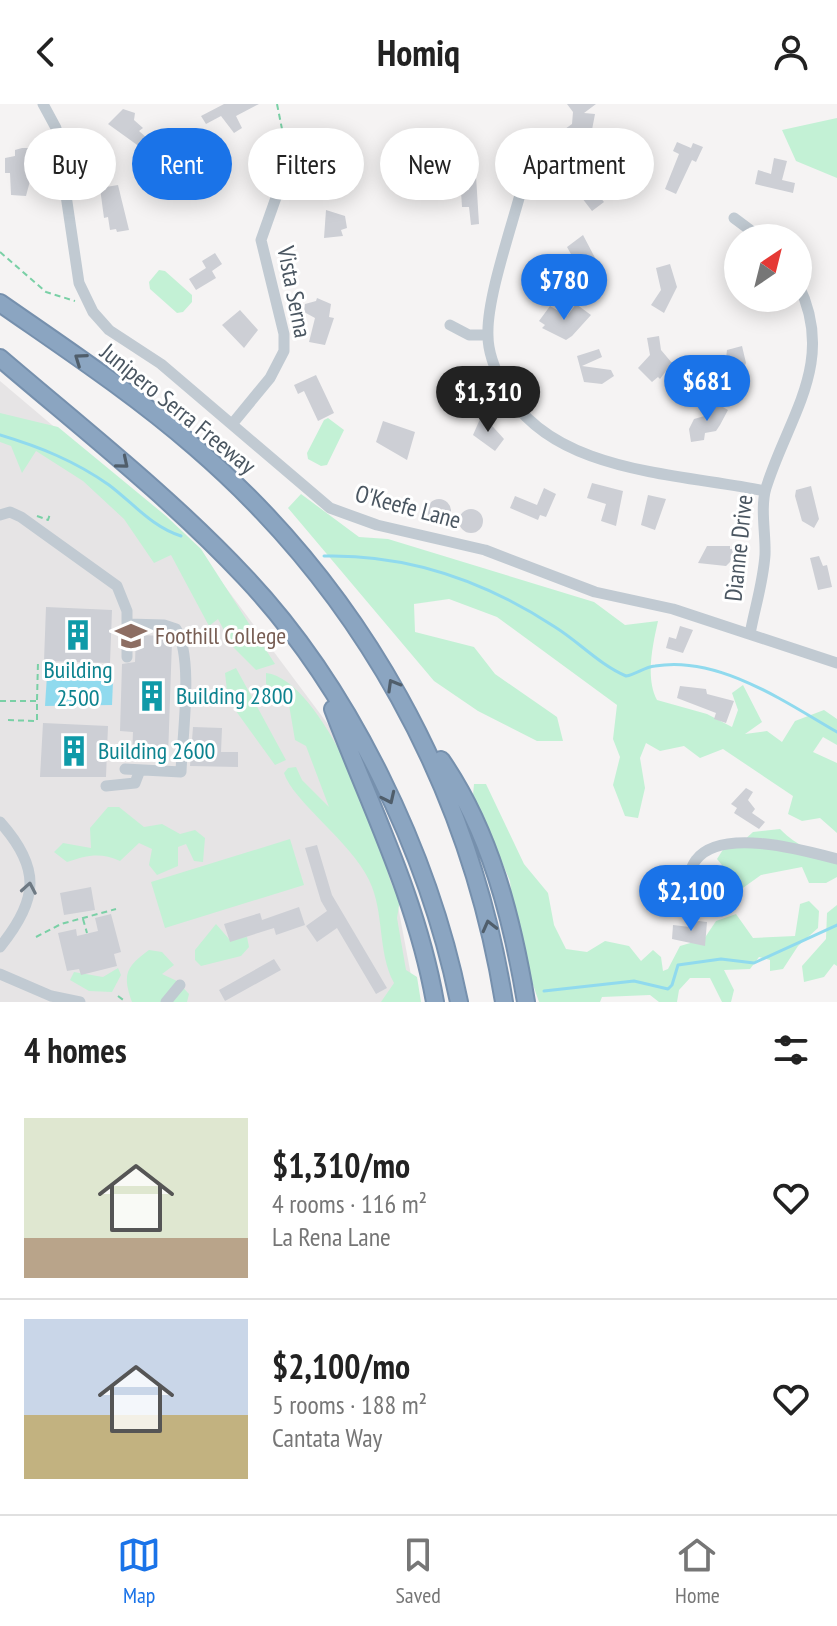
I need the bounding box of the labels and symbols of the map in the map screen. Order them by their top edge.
north arrow [724,224,812,312]
street label: Vista Serna [270,243,319,340]
pin: $780 [517,254,611,322]
street label: Junipero Serra Freeway [94,336,262,481]
one-way arrow [74,354,88,369]
pin: $681 [660,355,754,423]
pin: $1,310 [423,366,553,434]
one-way arrow [114,453,129,468]
street label: O'Keefe Lane [352,478,464,535]
street label: Dianne Drive [717,493,760,603]
building icon: Building 2500 [61,618,95,652]
school or university icon: Foothill College [114,619,148,653]
place label: Foothill College [155,620,286,651]
place label: Building 2500 [43,654,113,713]
building icon: Building 2800 [135,679,169,713]
one-way arrow [387,679,403,694]
place label: Building 2800 [176,680,293,711]
building icon: Building 2600 [57,734,91,768]
place label: Building 2600 [98,735,215,766]
one-way arrow [379,789,395,804]
pin: $2,100 [626,865,756,933]
one-way arrow [19,881,36,894]
one-way arrow [481,919,498,933]

